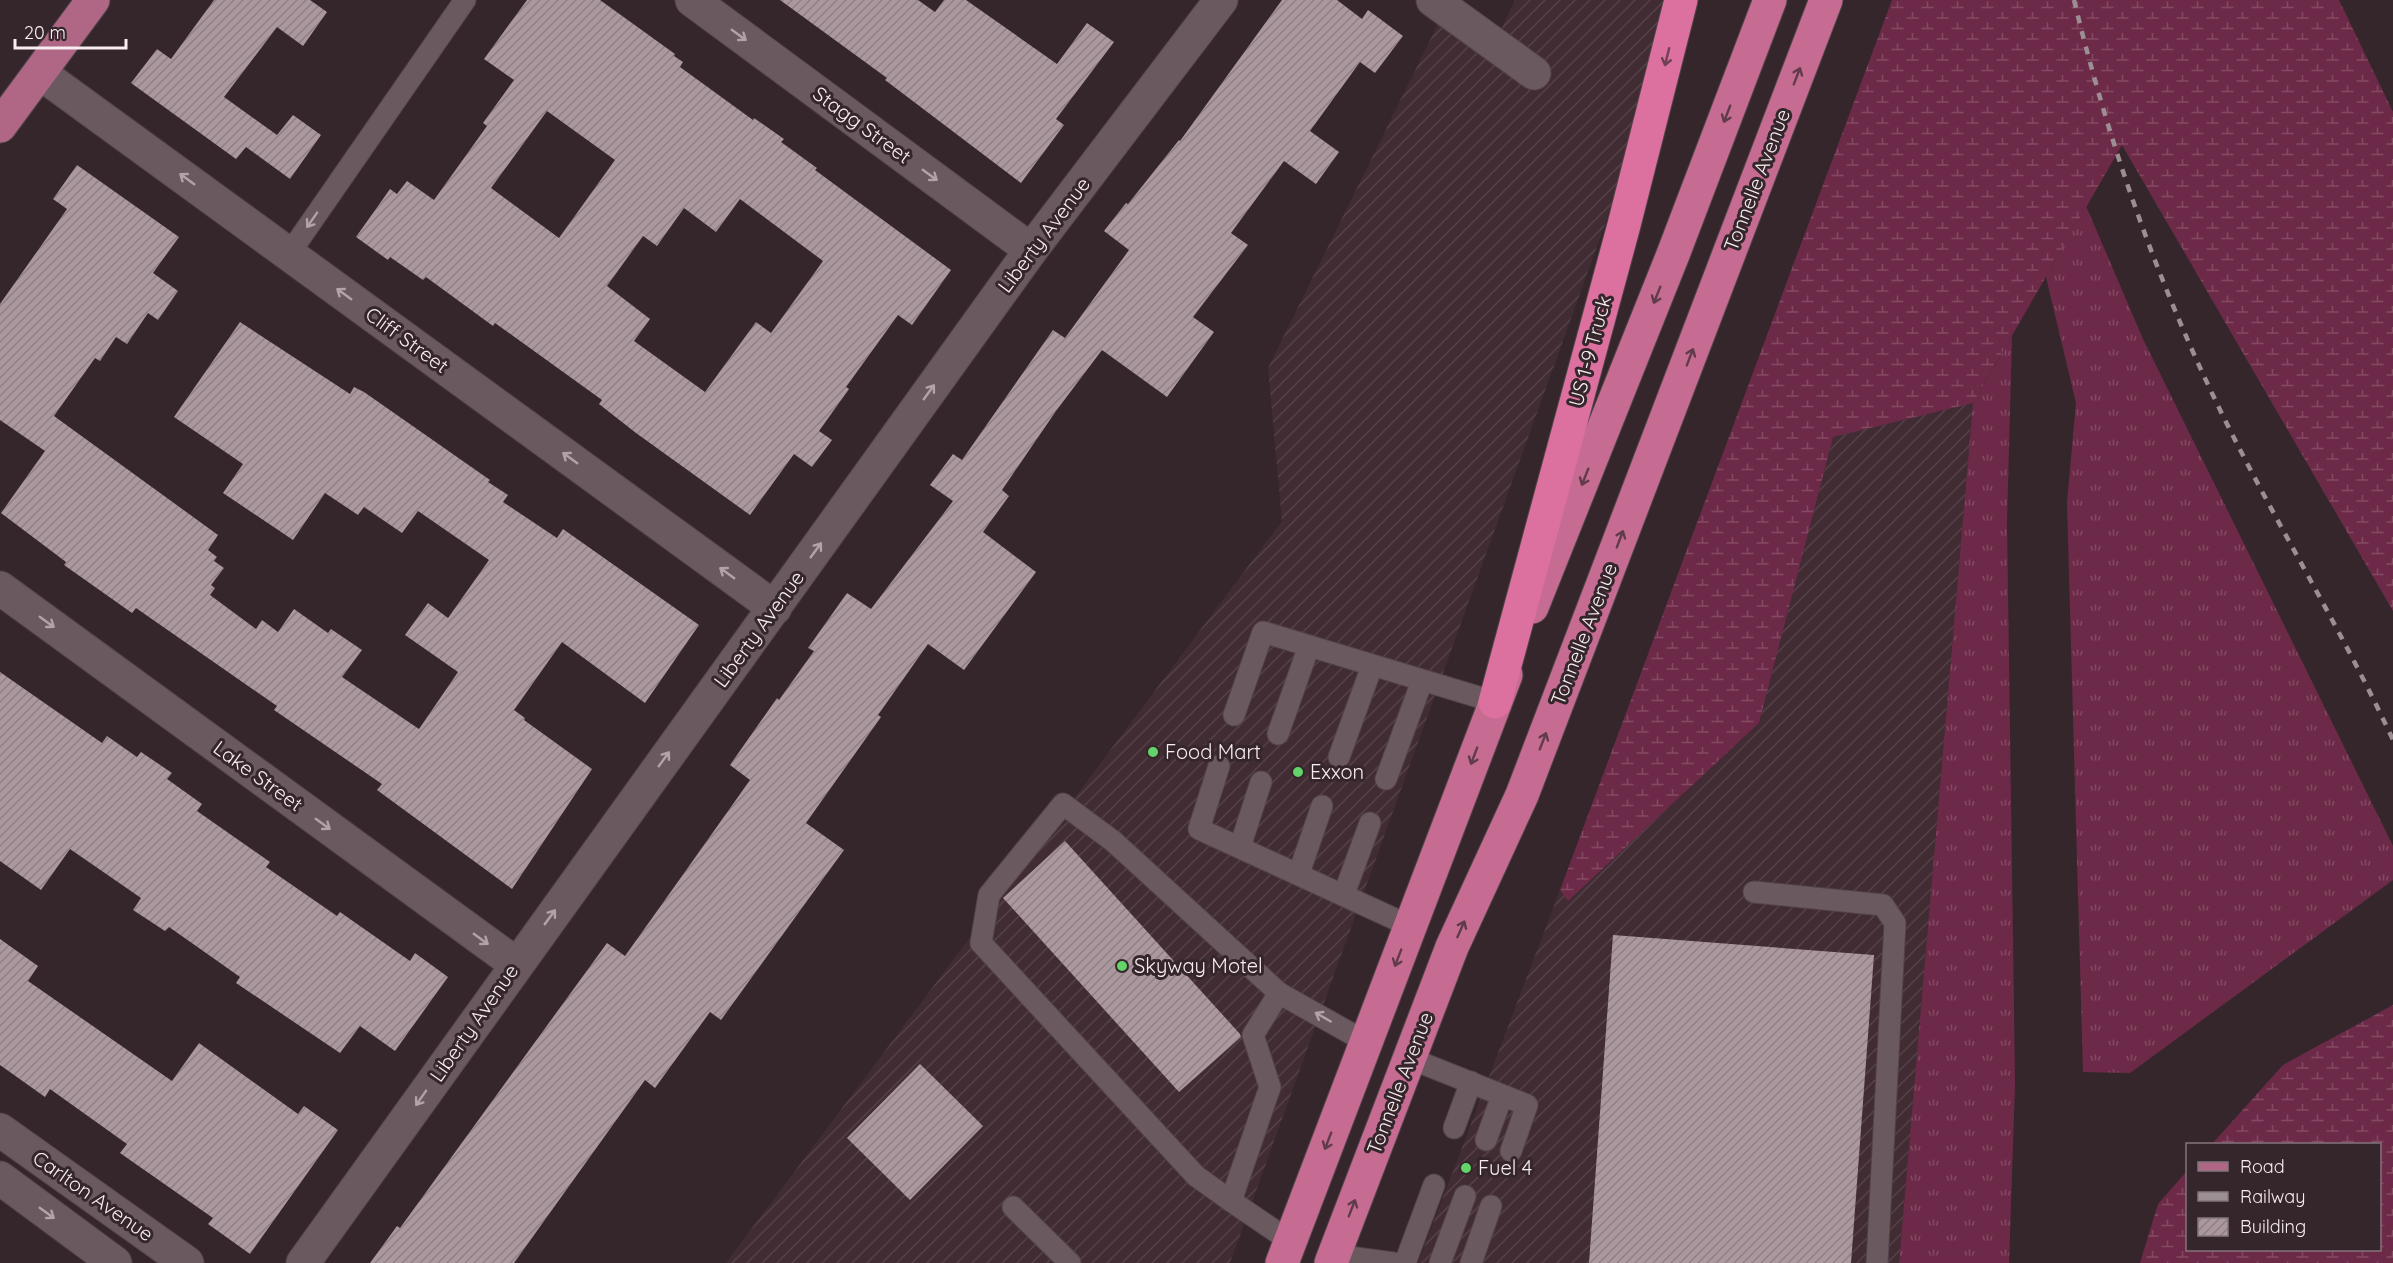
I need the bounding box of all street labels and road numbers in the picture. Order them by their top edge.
street label: Stagg Street [808,81,916,169]
street label: Tonnelle Avenue [1718,105,1795,254]
street label: Liberty Avenue [992,172,1095,297]
street label: US 1-9 Truck [1563,293,1616,409]
street label: Cliff Street [361,301,454,378]
street label: Tonnelle Avenue [1545,559,1622,708]
street label: Liberty Avenue [708,566,809,692]
street label: Lake Street [209,735,308,817]
street label: Liberty Avenue [424,959,523,1086]
street label: Tonnelle Avenue [1361,1008,1438,1157]
street label: Carlton Avenue [28,1145,158,1246]

